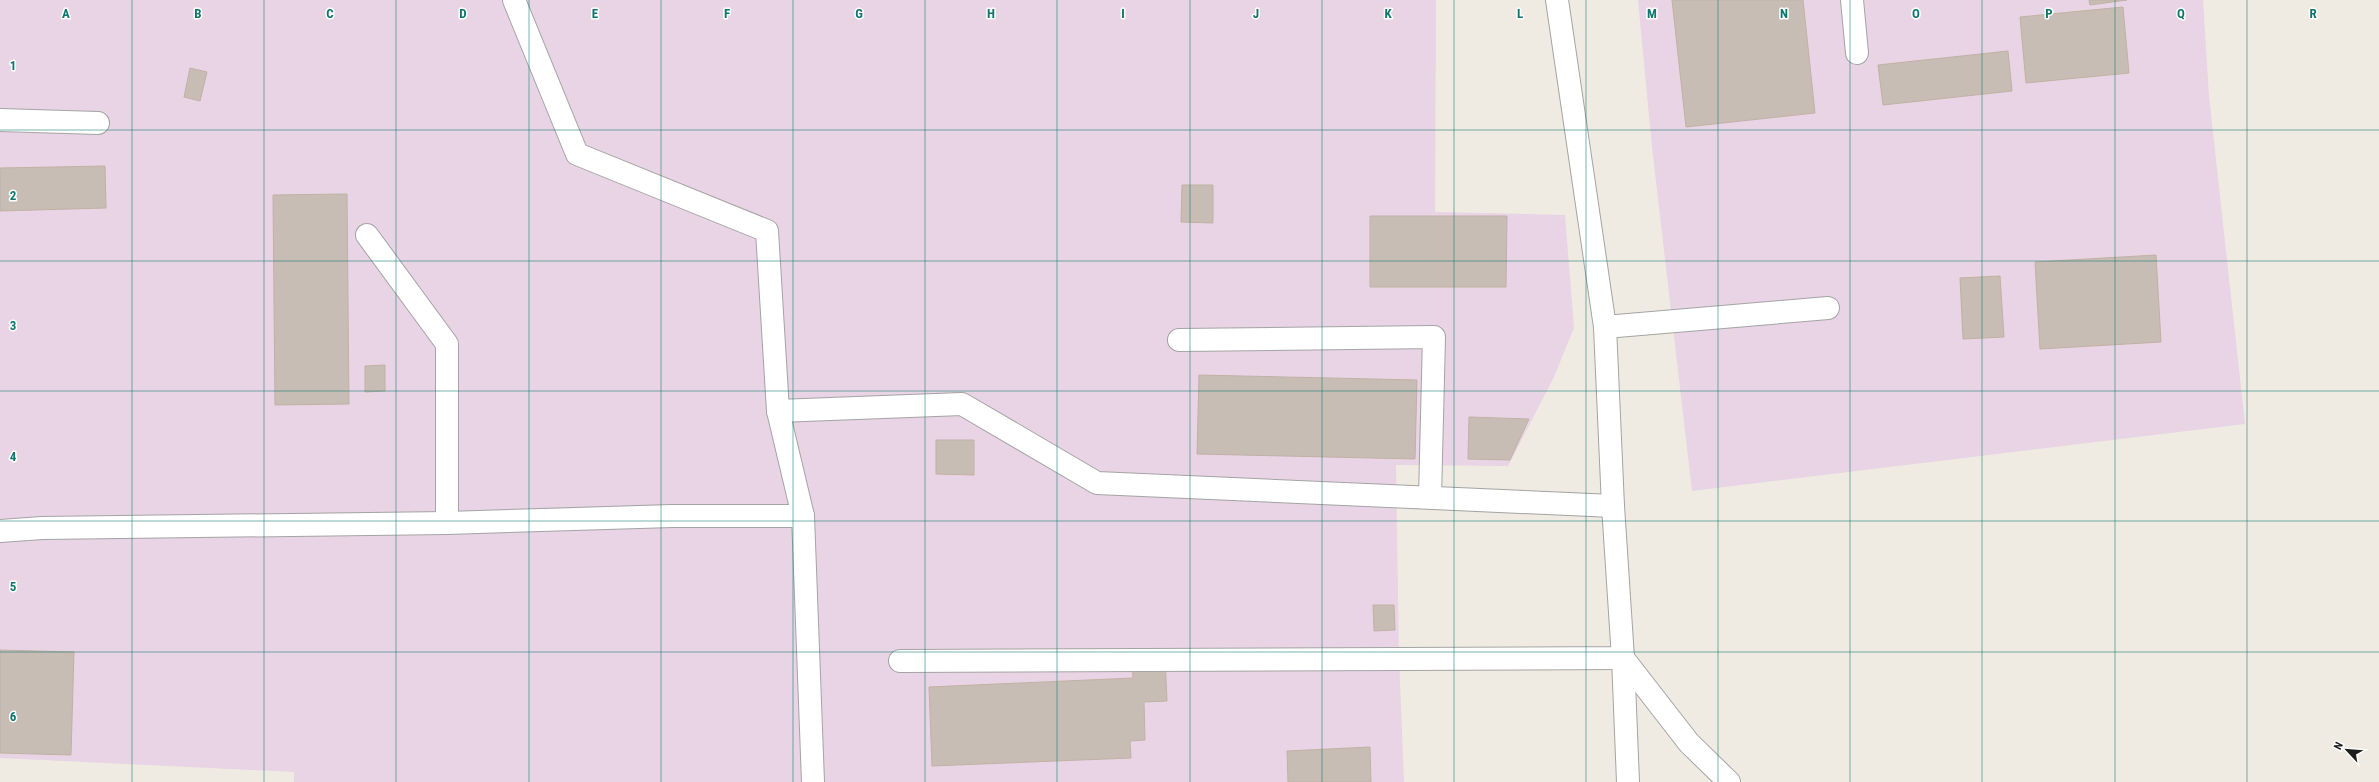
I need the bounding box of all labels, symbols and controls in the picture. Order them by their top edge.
text: A [62,6,70,21]
text: B [194,6,202,21]
text: C [326,6,334,21]
text: D [459,6,467,21]
text: E [592,6,599,21]
text: F [724,6,730,21]
text: G [855,6,863,21]
text: H [987,6,995,21]
text: I [1121,6,1125,21]
text: J [1253,6,1259,21]
text: K [1384,6,1392,21]
text: L [1517,6,1523,21]
text: M [1647,6,1657,21]
text: N [1780,6,1788,21]
text: O [1912,6,1920,21]
text: P [2045,6,2053,21]
text: Q [2177,6,2185,21]
text: R [2309,6,2317,21]
text: 1 [10,58,16,73]
text: 2 [10,188,17,203]
text: 3 [10,318,16,333]
text: 4 [10,449,17,464]
text: 5 [10,579,17,594]
text: 6 [10,709,17,724]
north arrow [2327,730,2367,770]
text: N [2331,740,2346,752]

